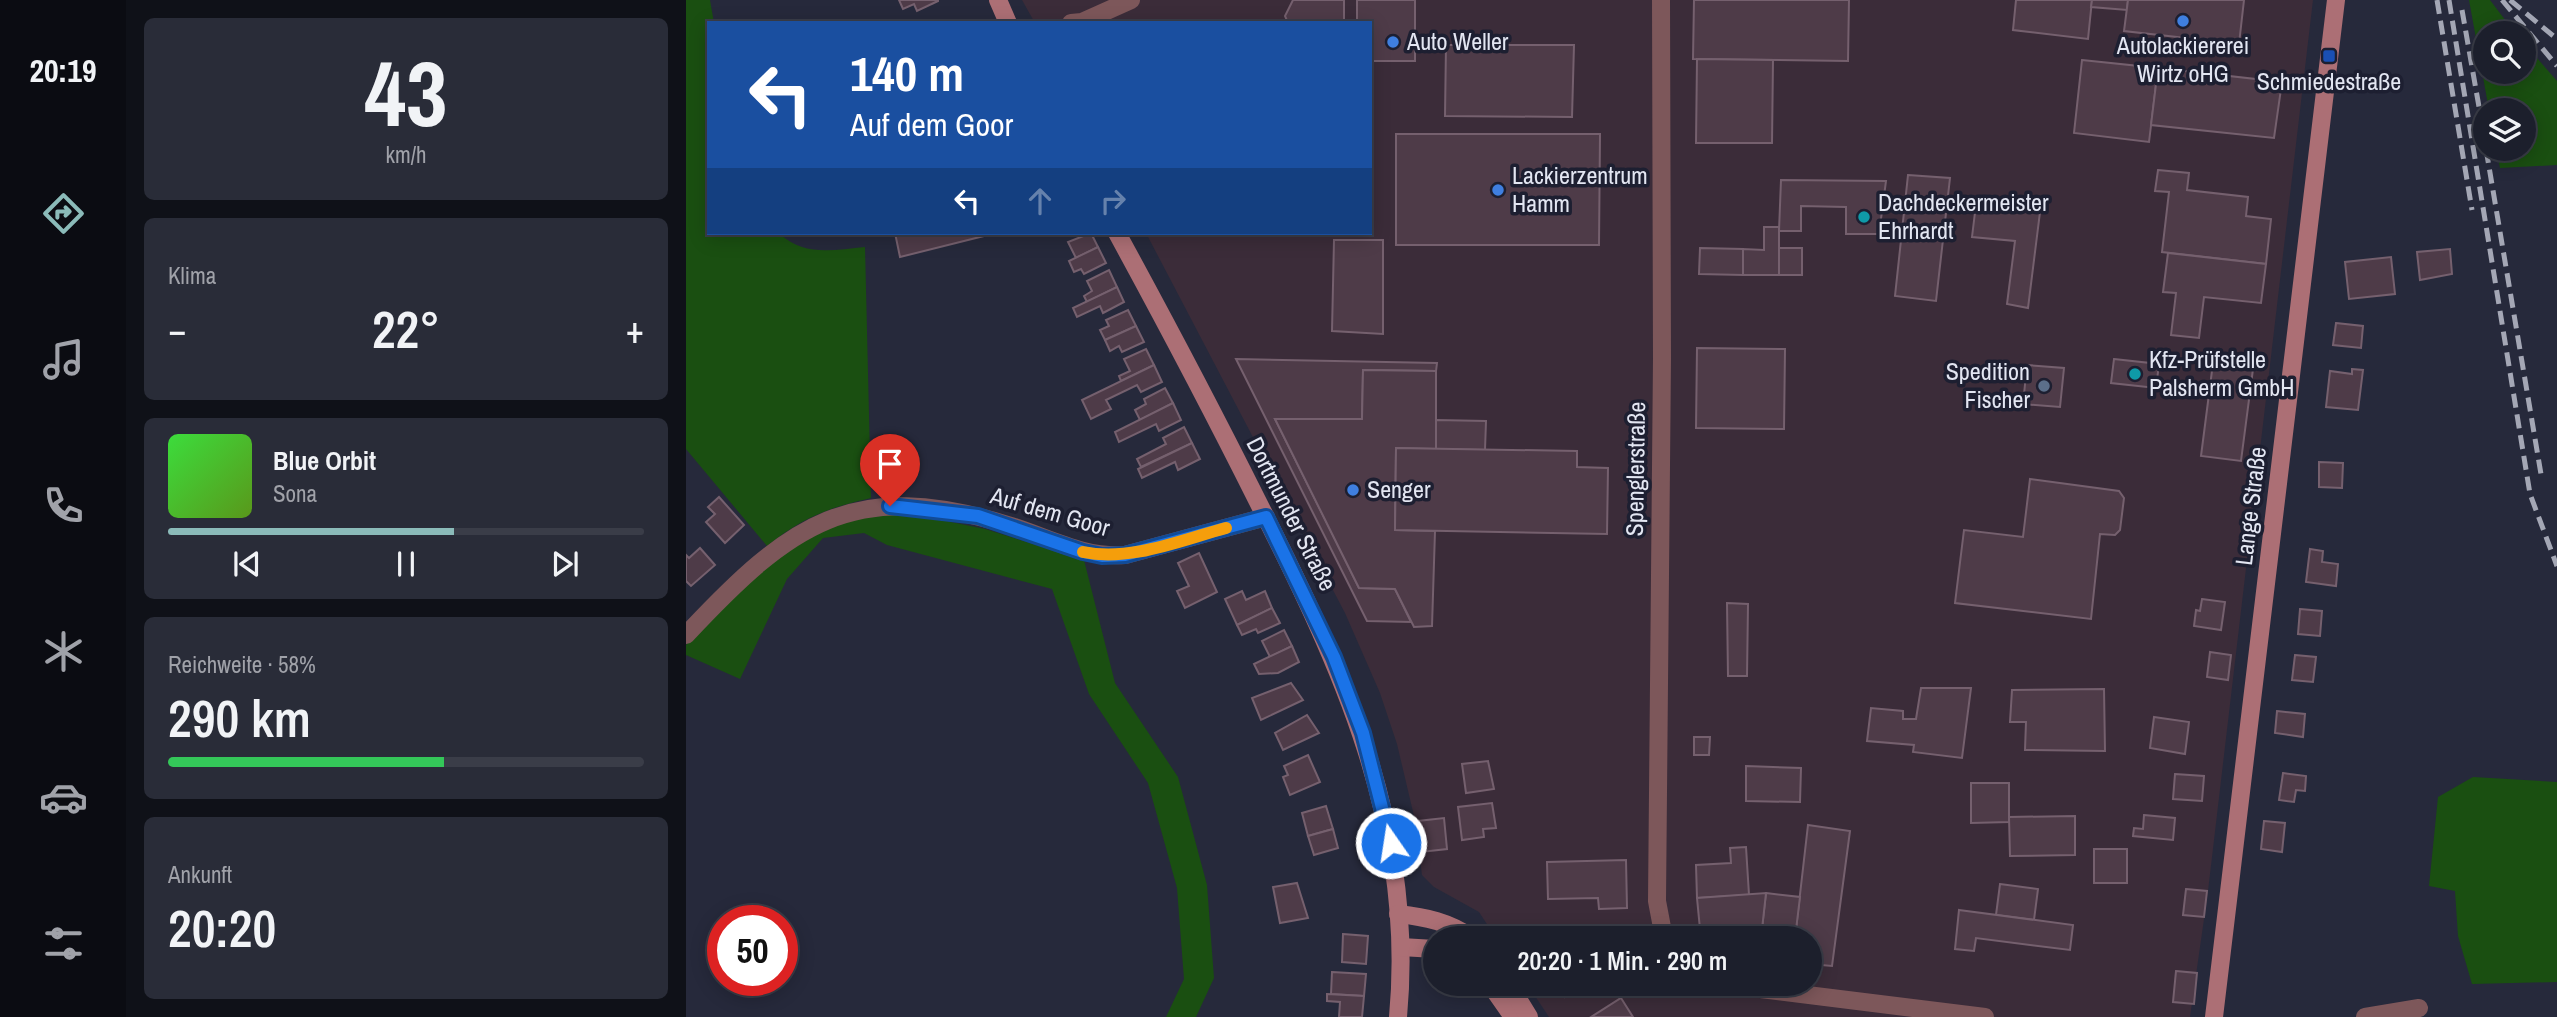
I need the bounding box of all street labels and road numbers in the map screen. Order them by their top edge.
street label: Spenglerstraße [1618,401,1652,537]
street label: Dortmunder Straße [1239,431,1344,596]
street label: Lange Straße [2227,445,2273,567]
street label: Auf dem Goor [986,478,1114,543]

